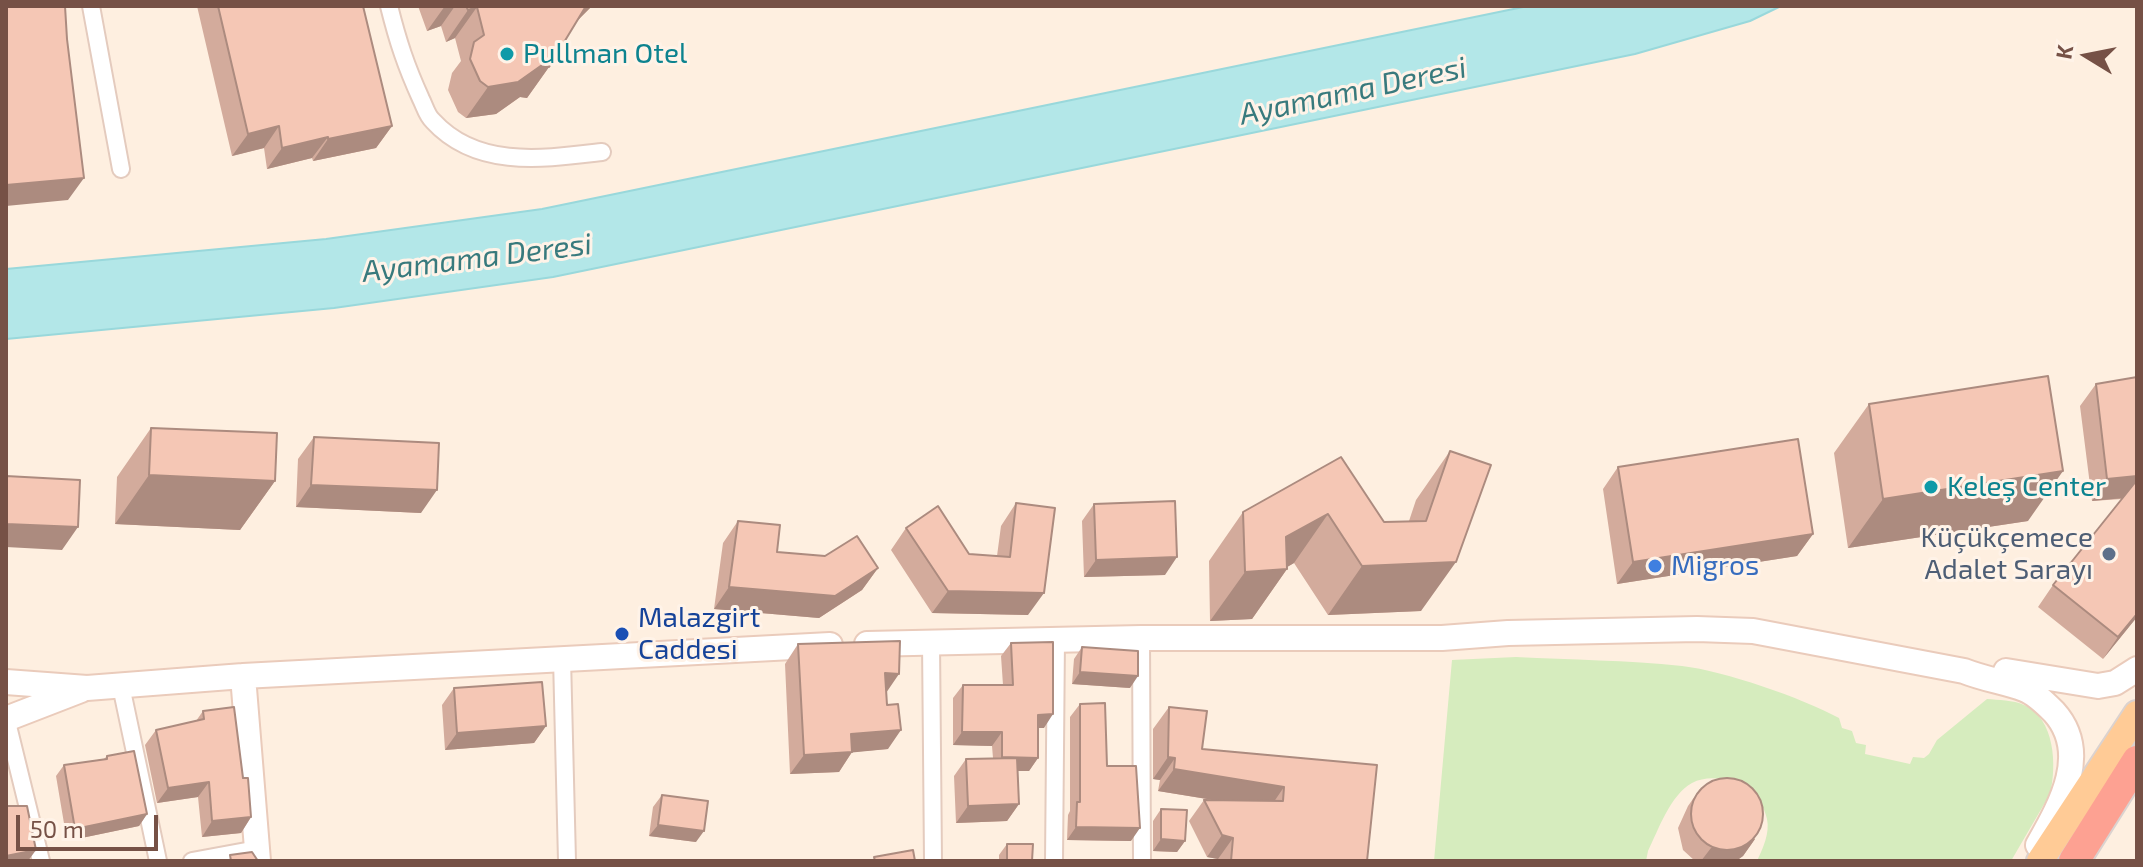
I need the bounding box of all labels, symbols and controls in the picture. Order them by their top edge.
north arrow [2047,16,2127,96]
place label: Pullman Otel [523,37,687,71]
text: K [2049,43,2077,61]
marker: Pullman Otel [498,45,516,63]
water label: Ayamama Deresi [1236,49,1470,133]
water label: Ayamama Deresi [360,226,594,290]
place label: Keleş Center [1947,470,2106,504]
marker: Keleş Center [1922,478,1940,496]
place label: Küçükçemece Adalet Sarayı [1921,521,2093,587]
marker: Küçükçemece Adalet Sarayı [2100,545,2118,563]
place label: Migros [1671,549,1759,583]
marker: Migros [1646,557,1664,575]
place label: Malazgirt Caddesi [638,601,760,667]
marker: Malazgirt Caddesi [613,625,631,643]
scale bar [20,799,162,849]
text: 50 m [30,814,84,843]

